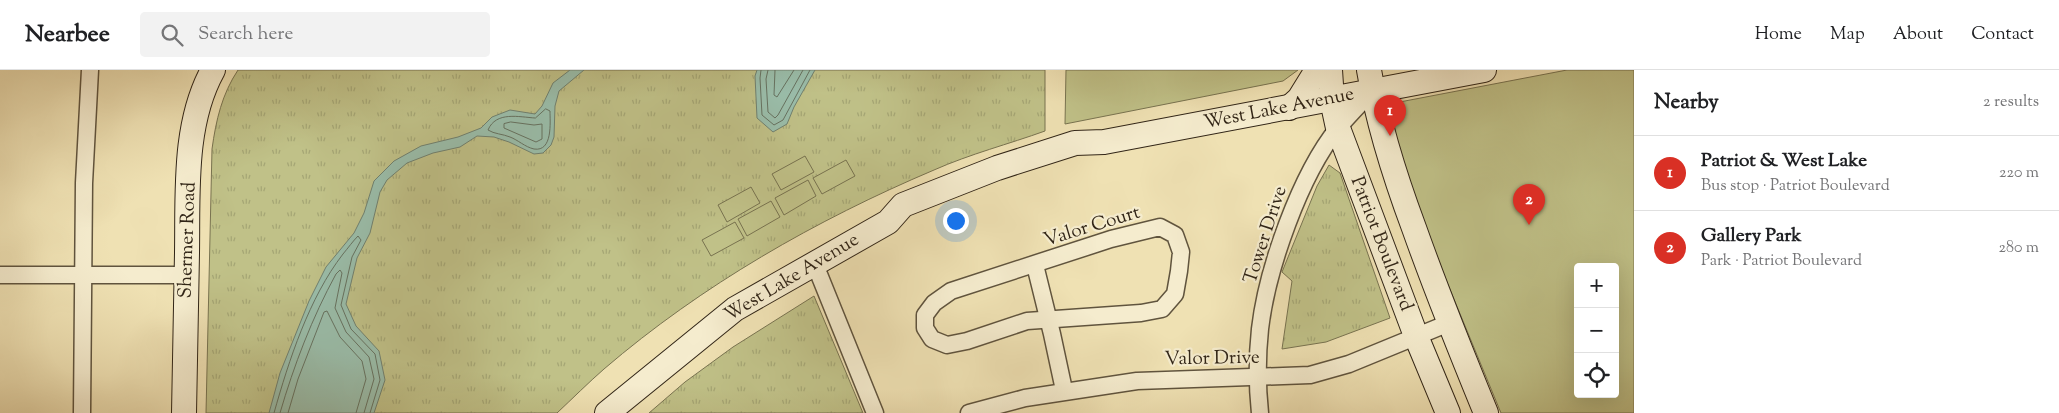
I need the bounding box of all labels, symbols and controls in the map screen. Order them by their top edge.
search box [140,12,490,57]
text: Nearbee [25,18,110,52]
icon: search [158,21,186,49]
text: Search here [198,21,293,48]
text: Home [1755,22,1802,48]
text: Map [1830,22,1865,48]
text: About [1893,22,1943,48]
text: Contact [1971,22,2034,48]
street label: West Lake Avenue [1201,81,1357,137]
text: Nearby [1654,88,1719,118]
text: 2 results [1983,91,2039,114]
pin: 1 [1374,95,1406,136]
text: Patriot & West Lake [1701,148,1867,175]
text: 1 [1667,162,1673,185]
text: 220 m [1999,162,2039,185]
street label: Patriot Boulevard [1343,173,1419,315]
text: Bus stop · Patriot Boulevard [1701,175,1890,198]
street label: Shermer Road [172,181,204,299]
street label: Tower Drive [1238,183,1294,287]
pin: 2 [1513,184,1545,225]
street label: Valor Court [1041,199,1144,254]
your location [943,208,969,234]
text: Gallery Park [1701,223,1802,250]
street label: West Lake Avenue [720,227,865,329]
text: 2 [1666,237,1674,260]
text: 280 m [1998,237,2039,260]
text: Park · Patriot Boulevard [1701,250,1862,273]
map controls [1574,263,1619,398]
button: + [1574,263,1619,308]
button: − [1574,308,1619,353]
street label: Valor Drive [1164,345,1260,373]
button: locate [1574,353,1619,398]

